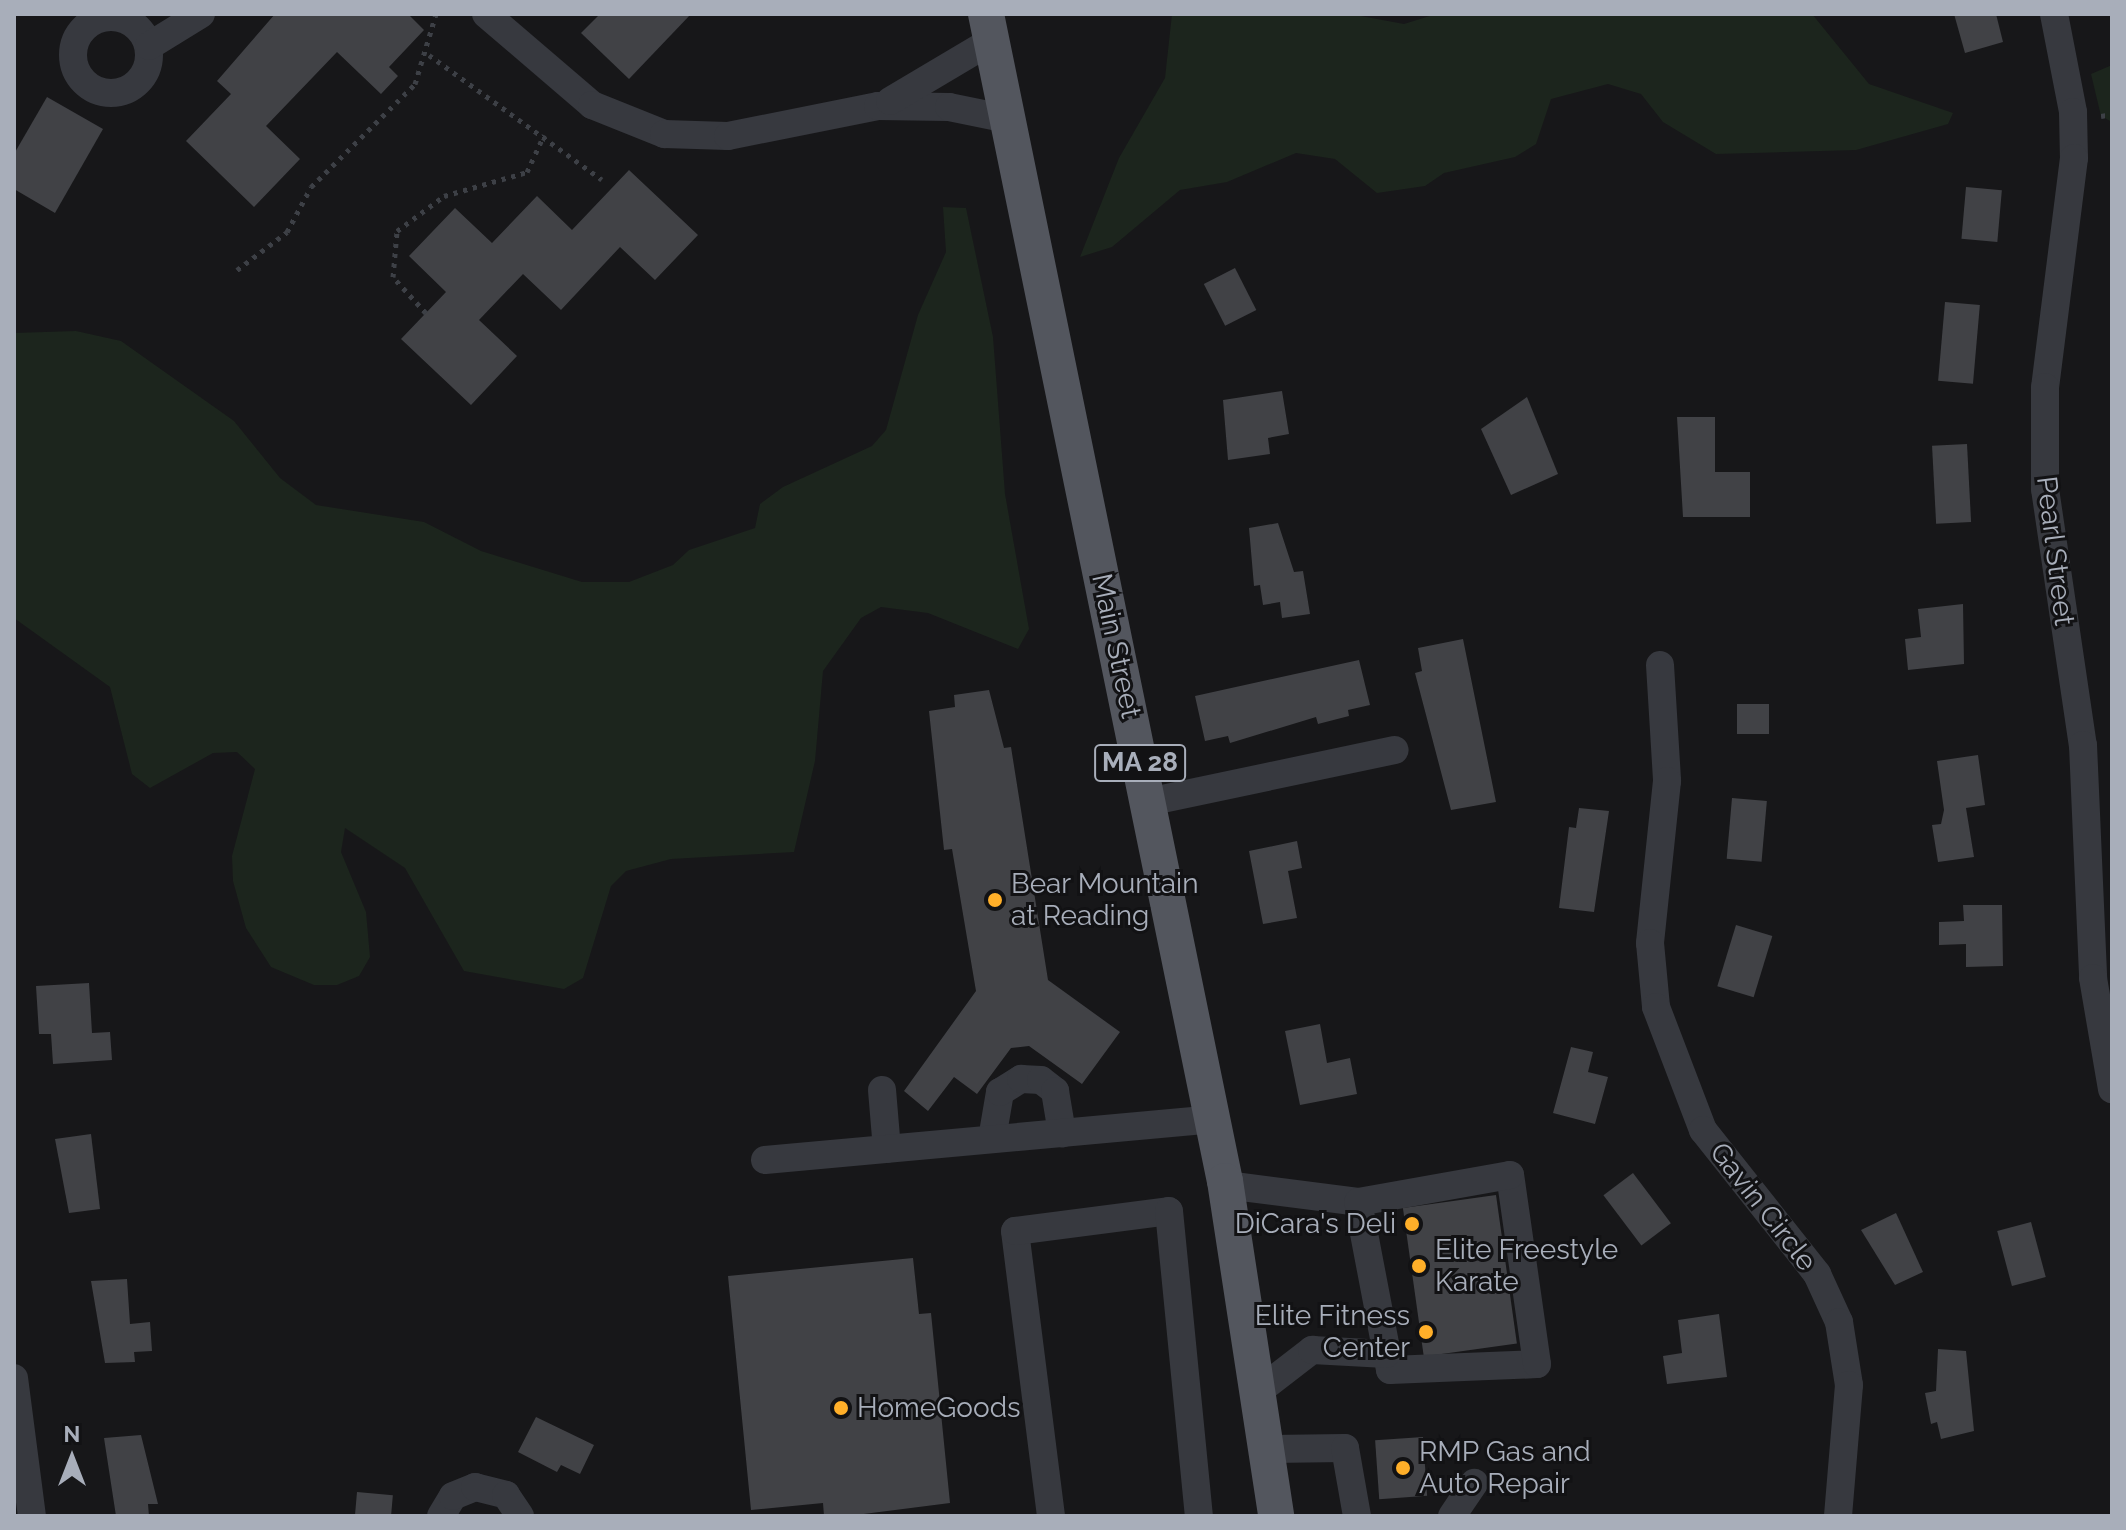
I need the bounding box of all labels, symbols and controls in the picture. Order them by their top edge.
street label: Pearl Street [2029,474,2081,628]
street label: Main Street [1084,571,1148,721]
road number: MA 28 [1092,741,1188,785]
place label: Bear Mountain at Reading [1011,867,1199,933]
marker: Bear Mountain at Reading [986,891,1004,909]
street label: Gavin Circle [1703,1136,1823,1278]
place label: DiCara's Deli [1235,1207,1396,1241]
marker: DiCara's Deli [1403,1215,1421,1233]
place label: Elite Freestyle Karate [1435,1233,1618,1299]
marker: Elite Freestyle Karate [1410,1257,1428,1275]
place label: Elite Fitness Center [1255,1299,1410,1365]
marker: Elite Fitness Center [1417,1323,1435,1341]
place label: HomeGoods [857,1391,1021,1425]
marker: HomeGoods [832,1399,850,1417]
north arrow [32,1418,112,1498]
text: N [64,1421,80,1447]
place label: RMP Gas and Auto Repair [1419,1435,1591,1501]
marker: RMP Gas and Auto Repair [1394,1459,1412,1477]

